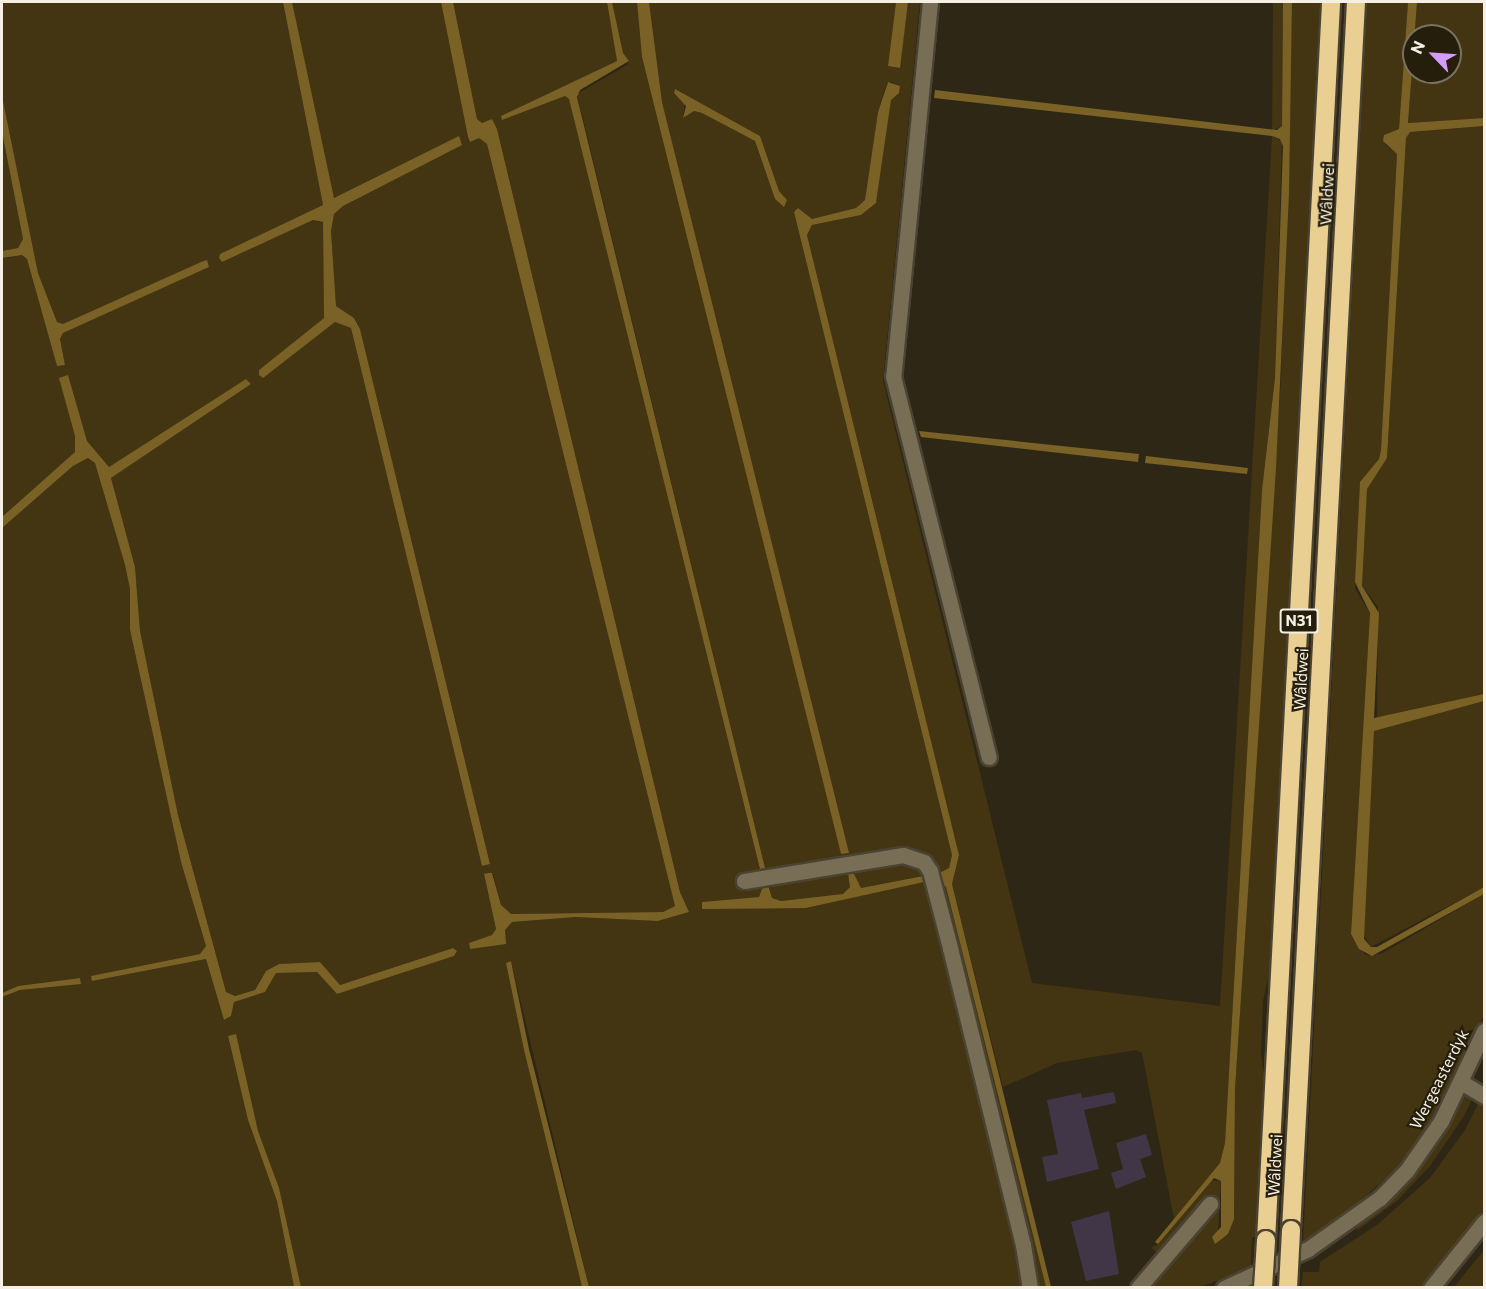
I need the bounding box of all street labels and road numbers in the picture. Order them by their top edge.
street label: Wâldwei [1316,162,1338,226]
road number: N31 [1280,609,1318,633]
street label: Wâldwei [1290,647,1312,711]
street label: Wergeasterdyk [1406,1026,1472,1132]
street label: Wâldwei [1264,1133,1286,1197]

